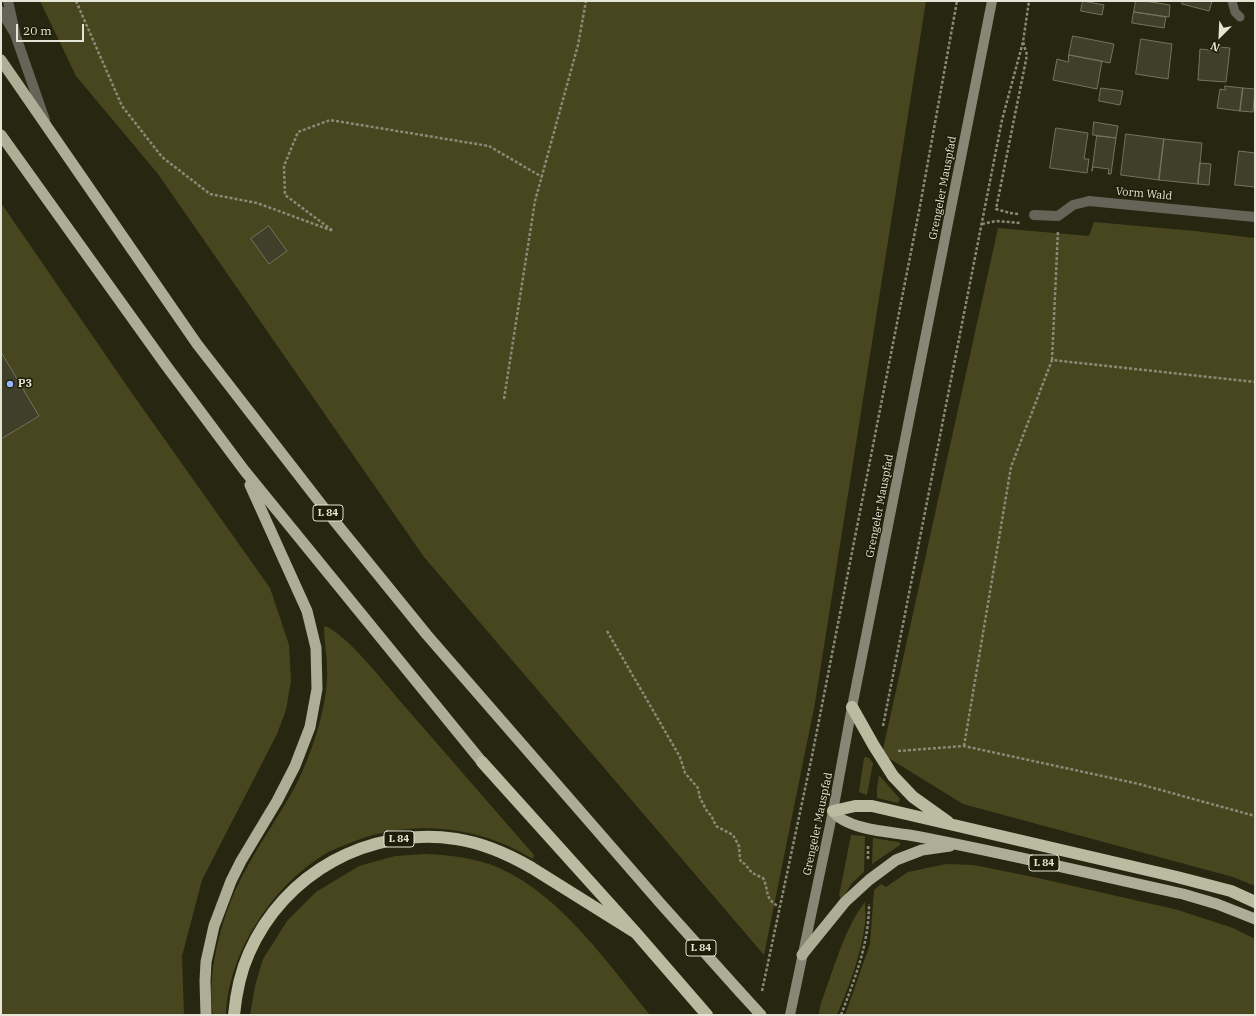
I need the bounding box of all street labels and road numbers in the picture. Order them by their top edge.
street label: Grengeler Mauspfad [926,135,960,241]
street label: Vorm Wald [1115,185,1173,203]
street label: Grengeler Mauspfad [863,453,897,559]
road number: L 84 [313,505,343,521]
street label: Grengeler Mauspfad [801,771,835,877]
road number: L 84 [384,831,414,847]
road number: L 84 [1029,855,1059,871]
road number: L 84 [686,940,716,956]

